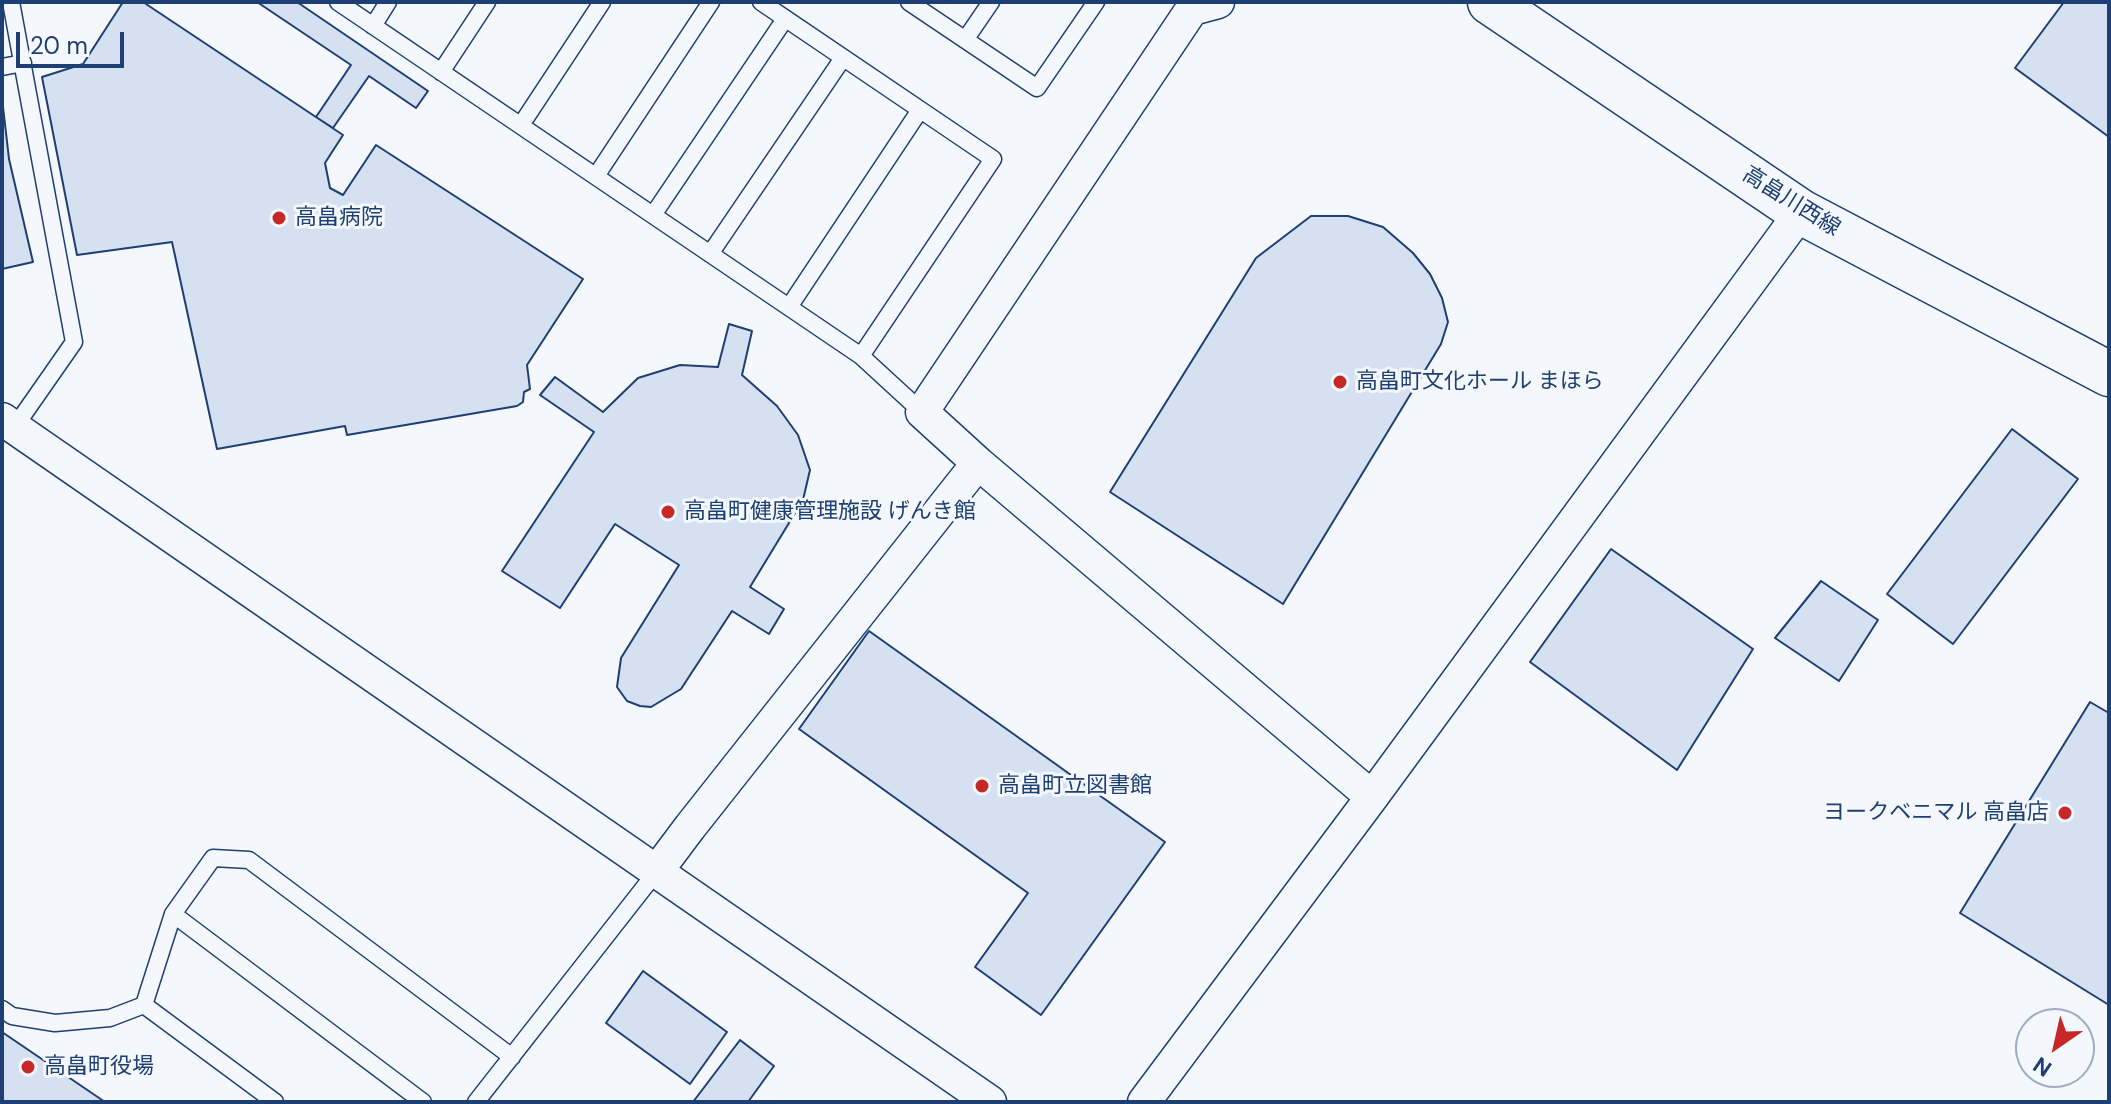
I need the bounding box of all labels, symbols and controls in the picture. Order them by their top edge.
scale bar [20,16,128,66]
text: 20 m [30,30,88,61]
street label: 高畠川西線 [1737,162,1845,242]
place label: 高畠病院 [295,205,383,231]
marker: 高畠病院 [270,209,288,227]
place label: 高畠町文化ホール まほら [1356,369,1604,395]
marker: 高畠町文化ホール まほら [1331,373,1349,391]
place label: 高畠町健康管理施設 げんき館 [684,499,976,525]
marker: 高畠町健康管理施設 げんき館 [659,503,677,521]
place label: 高畠町立図書館 [998,773,1152,799]
marker: 高畠町立図書館 [973,777,991,795]
place label: ヨークベニマル 高畠店 [1823,800,2049,826]
marker: ヨークベニマル 高畠店 [2056,804,2074,822]
north arrow [2015,1008,2095,1088]
text: N [2028,1050,2057,1083]
place label: 高畠町役場 [44,1054,154,1080]
marker: 高畠町役場 [19,1058,37,1076]

